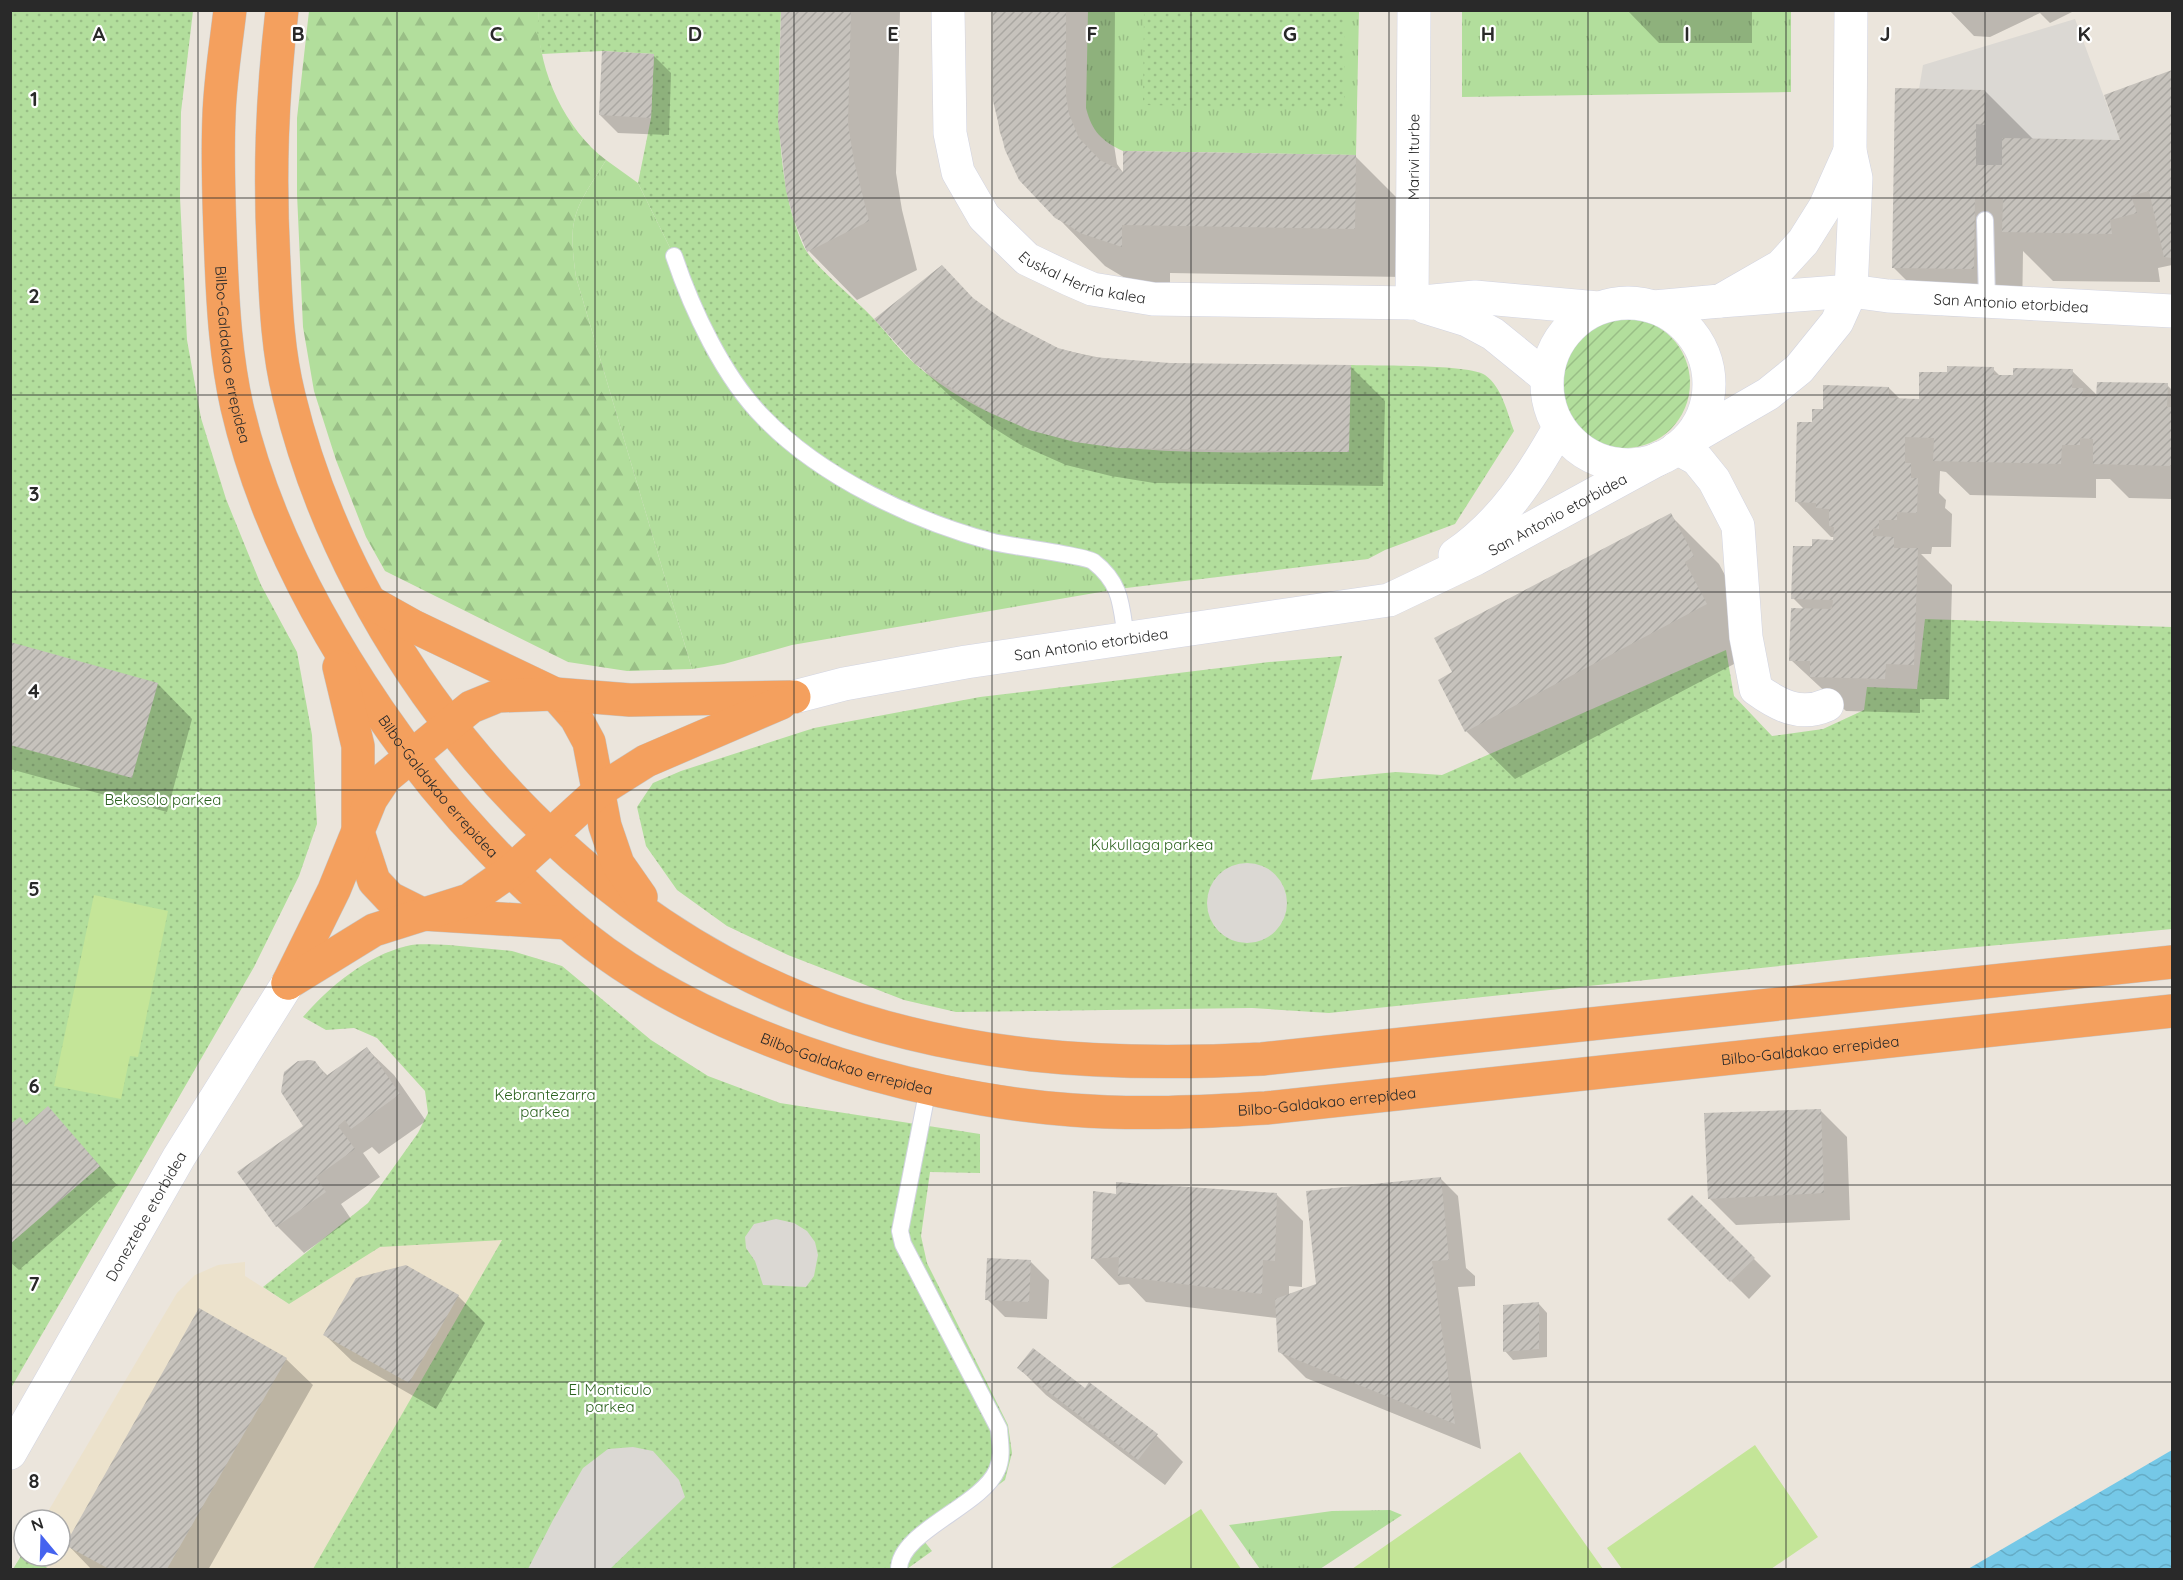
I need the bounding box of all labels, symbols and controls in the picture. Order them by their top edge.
text: A [93,21,106,46]
text: B [291,21,305,46]
text: C [490,21,503,46]
text: D [688,21,702,46]
text: E [887,21,899,46]
text: F [1086,21,1098,46]
text: G [1283,21,1297,46]
text: H [1481,21,1495,46]
text: I [1684,21,1690,46]
text: J [1879,21,1891,46]
text: K [2077,21,2091,46]
text: 1 [30,86,38,111]
street label: Marivi Iturbe [1403,114,1423,200]
street label: Euskal Herria kalea [1015,247,1147,307]
street label: Bilbo-Galdakao errepidea [212,265,255,445]
text: 2 [28,283,40,308]
street label: San Antonio etorbidea [1933,289,2089,316]
street label: San Antonio etorbidea [1484,469,1630,560]
text: 3 [29,481,39,506]
street label: San Antonio etorbidea [1013,623,1169,664]
text: 4 [28,678,40,703]
street label: Bilbo-Galdakao errepidea [375,711,503,861]
park label: Bekosolo parkea [105,790,221,809]
park label: Kukullaga parkea [1091,835,1213,854]
text: 5 [28,876,40,901]
street label: Bilbo-Galdakao errepidea [758,1028,935,1098]
street label: Bilbo-Galdakao errepidea [1720,1031,1900,1069]
text: 6 [28,1073,40,1098]
street label: Bilbo-Galdakao errepidea [1237,1083,1417,1119]
park label: Kebrantezarra parkea [495,1085,595,1121]
street label: Doneztebe etorbidea [101,1147,190,1284]
text: 7 [29,1271,40,1296]
park label: El Monticulo parkea [568,1380,652,1416]
text: 8 [29,1468,40,1493]
north arrow [12,1508,72,1568]
text: N [28,1512,46,1535]

